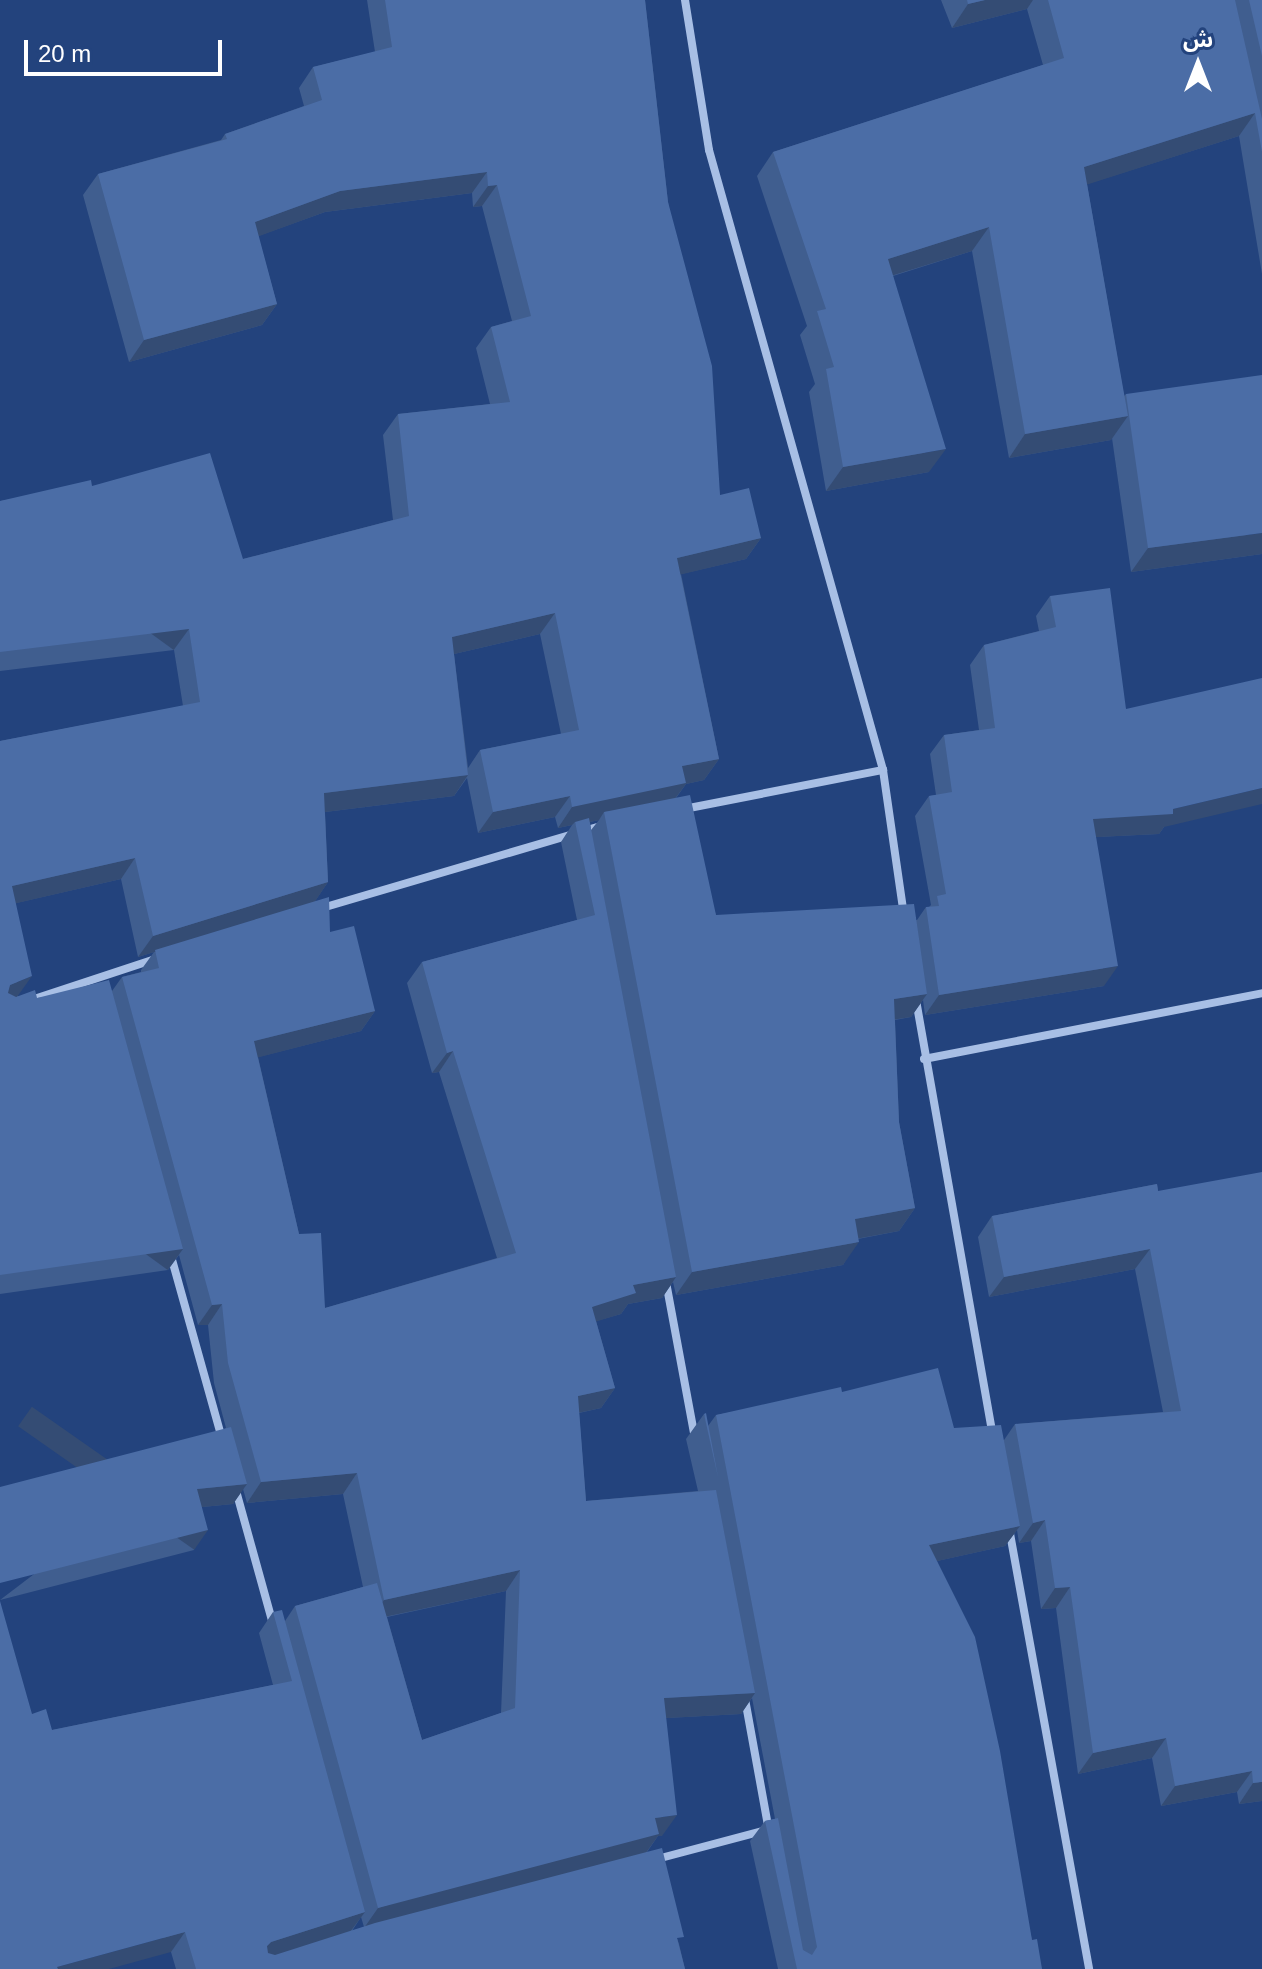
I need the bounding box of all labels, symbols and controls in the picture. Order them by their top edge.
scale bar [28,24,226,74]
north arrow [1158,24,1238,104]
text: ش [1183,27,1213,52]
text: 20 m [38,40,91,67]

